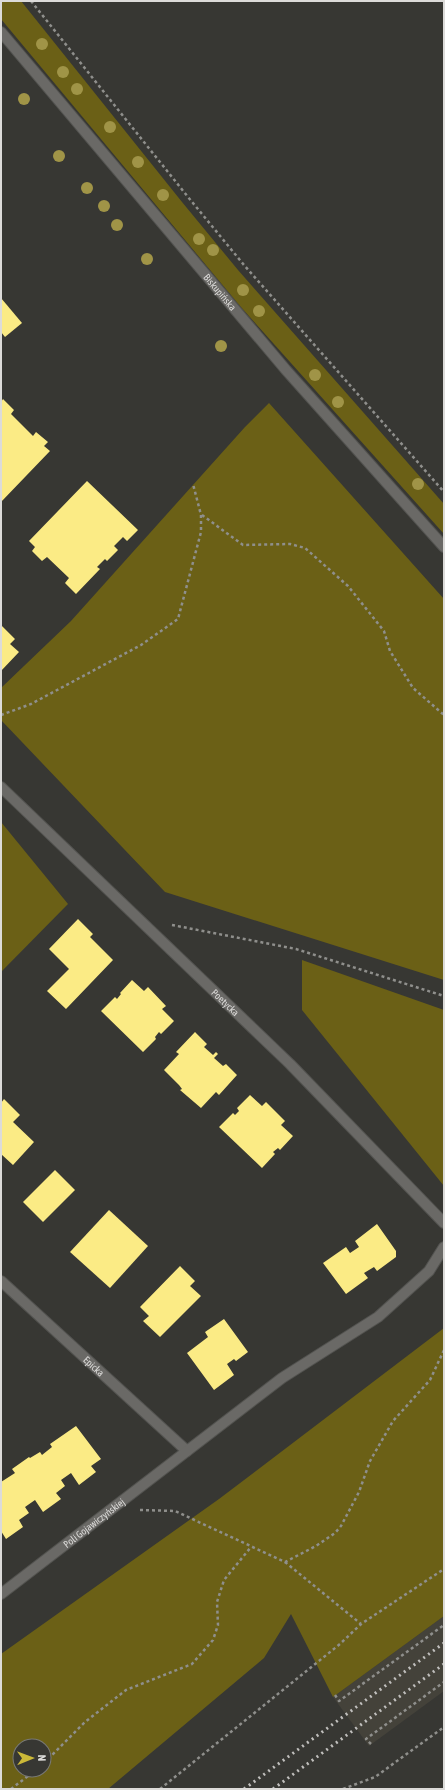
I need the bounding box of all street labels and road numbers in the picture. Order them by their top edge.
street label: Biskupińska [201,272,239,313]
street label: Poetycka [209,987,241,1018]
street label: Epicka [81,1354,107,1379]
street label: Poli Gojawiczyńskiej [61,1496,127,1550]

